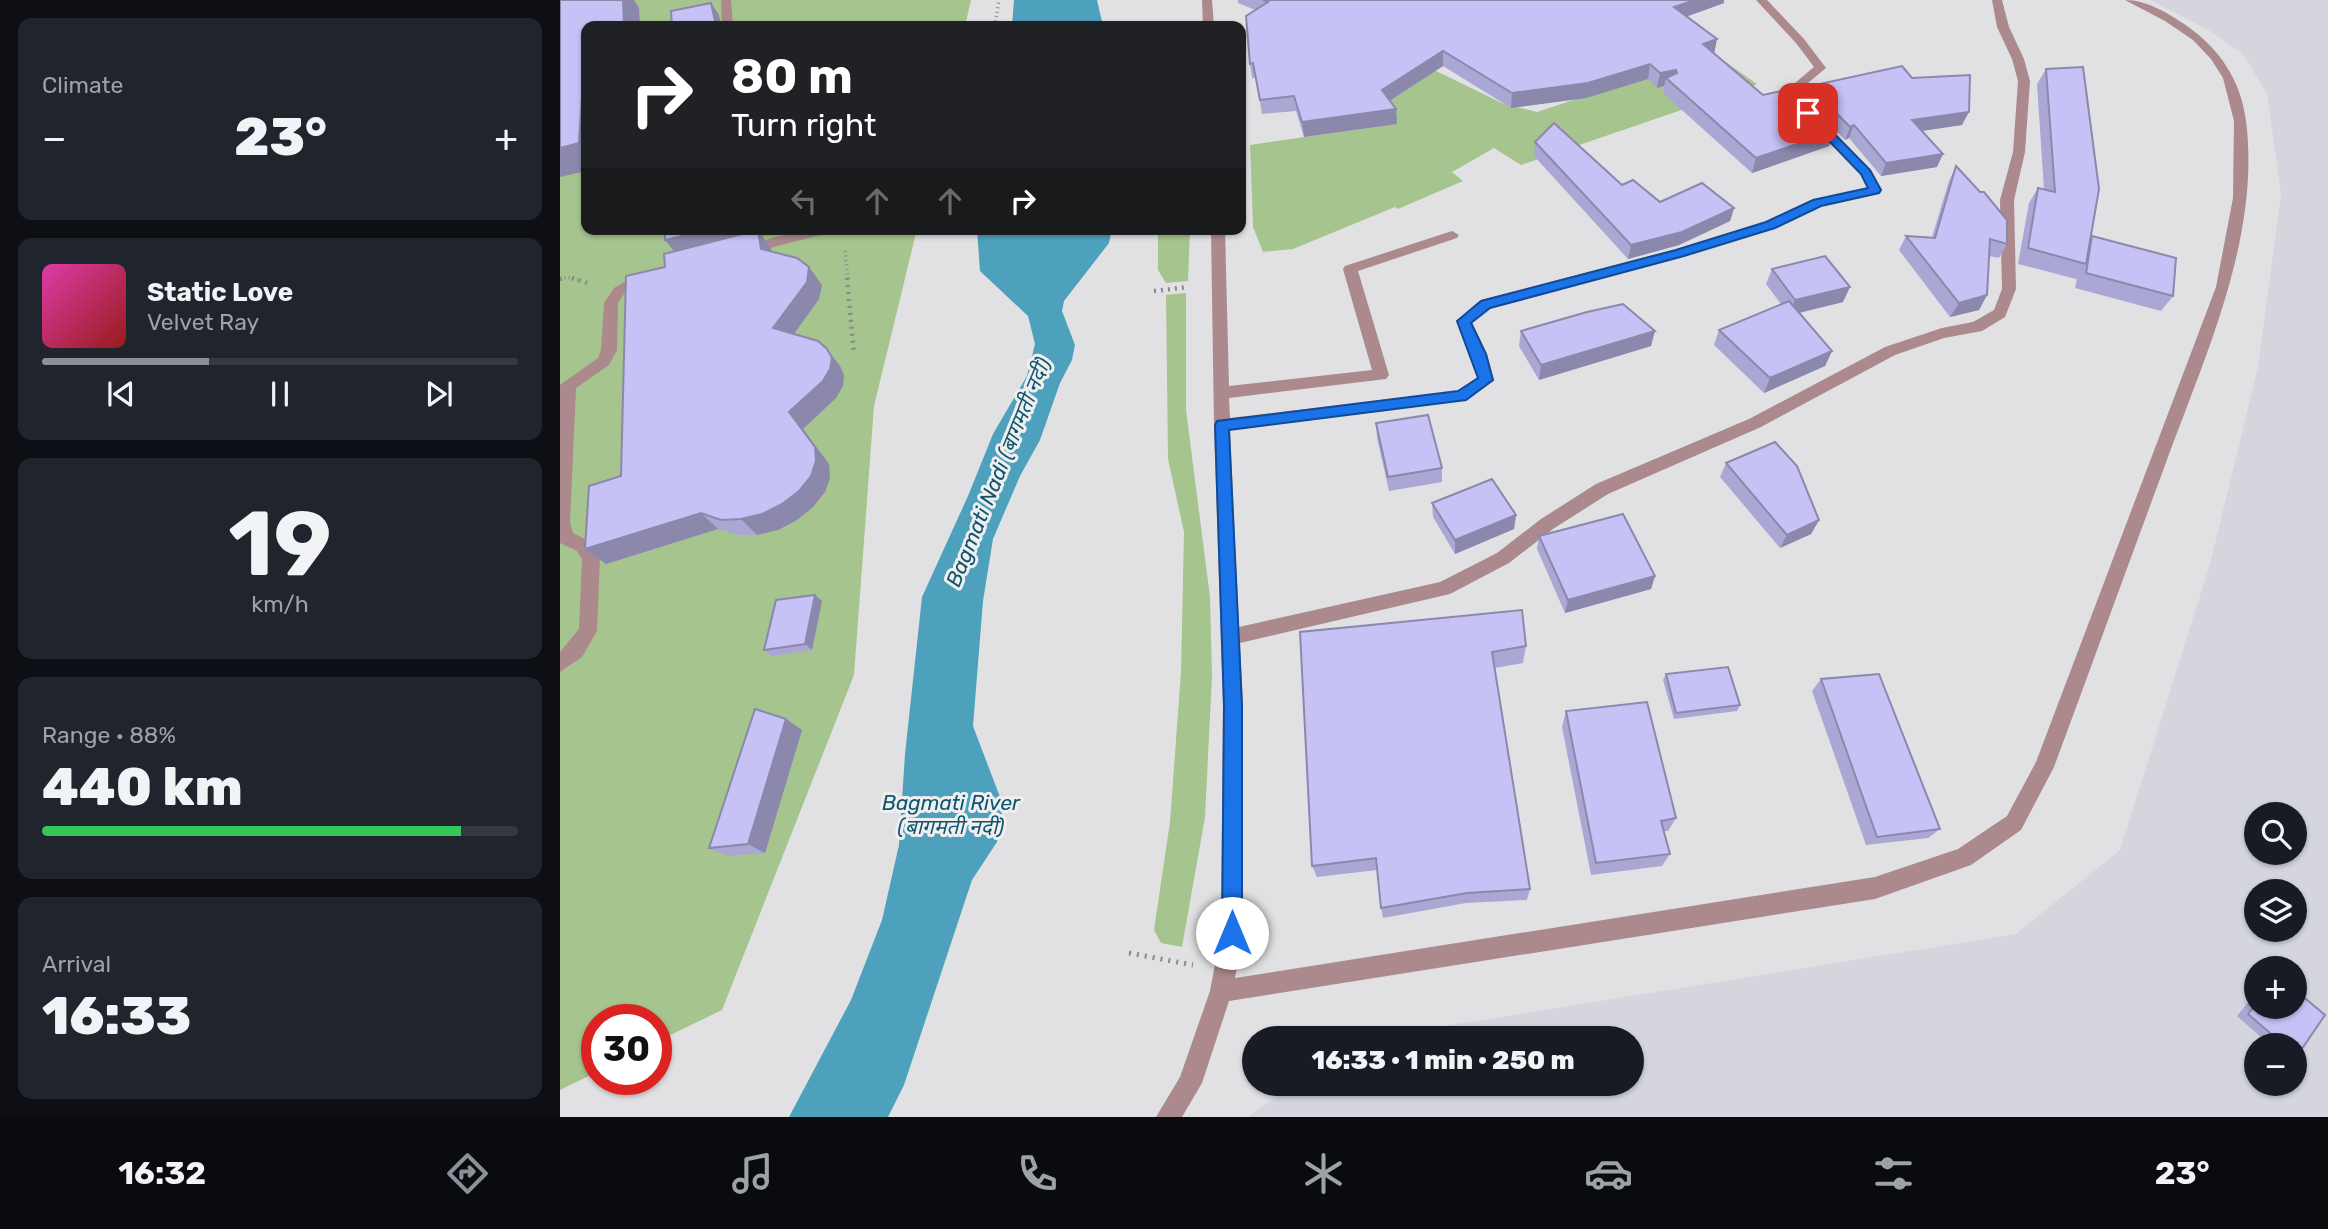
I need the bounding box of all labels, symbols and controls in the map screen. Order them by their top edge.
text: 80 m [731,47,853,105]
icon: right [616,49,707,140]
text: Climate [42,71,123,99]
pin [1778,83,1838,143]
icon: arrive [1789,94,1827,132]
text: 23° [234,106,327,168]
text: Turn right [731,106,876,144]
text: − [42,115,67,161]
text: + [494,115,518,161]
icon: left [785,182,823,220]
icon: ahead [858,182,896,220]
icon: ahead [931,182,969,220]
icon: right [1004,182,1042,220]
text: Static Love [147,277,293,308]
text: Velvet Ray [147,308,259,336]
water label: Bagmati Nadi (बागमती नदी) [941,354,1055,590]
icon: previous [102,375,140,413]
icon: pause [261,375,299,413]
icon: next [420,375,458,413]
text: 19 [228,490,332,598]
text: km/h [251,590,309,618]
text: Range · 88% [42,721,176,749]
text: 440 km [42,756,243,818]
water label: Bagmati River (बागमती नदी) [882,790,1021,839]
map controls [2244,802,2307,1096]
button: search [2244,802,2307,865]
button: layers [2244,879,2307,942]
position arrow [1195,896,1269,970]
text: Arrival [42,950,111,978]
button: + [2244,956,2307,1019]
text: 16:33 [42,985,191,1047]
speed limit sign: 30 [581,1004,672,1095]
button: − [2244,1033,2307,1096]
text: 16:33 · 1 min · 250 m [1311,1045,1575,1076]
icon: directions [443,1149,492,1198]
icon: music [728,1149,777,1198]
icon: phone [1013,1149,1062,1198]
icon: climate [1299,1149,1348,1198]
icon: car [1584,1149,1633,1198]
icon: filters [1869,1149,1918,1198]
text: 16:32 [118,1154,206,1192]
text: 23° [2155,1154,2210,1192]

